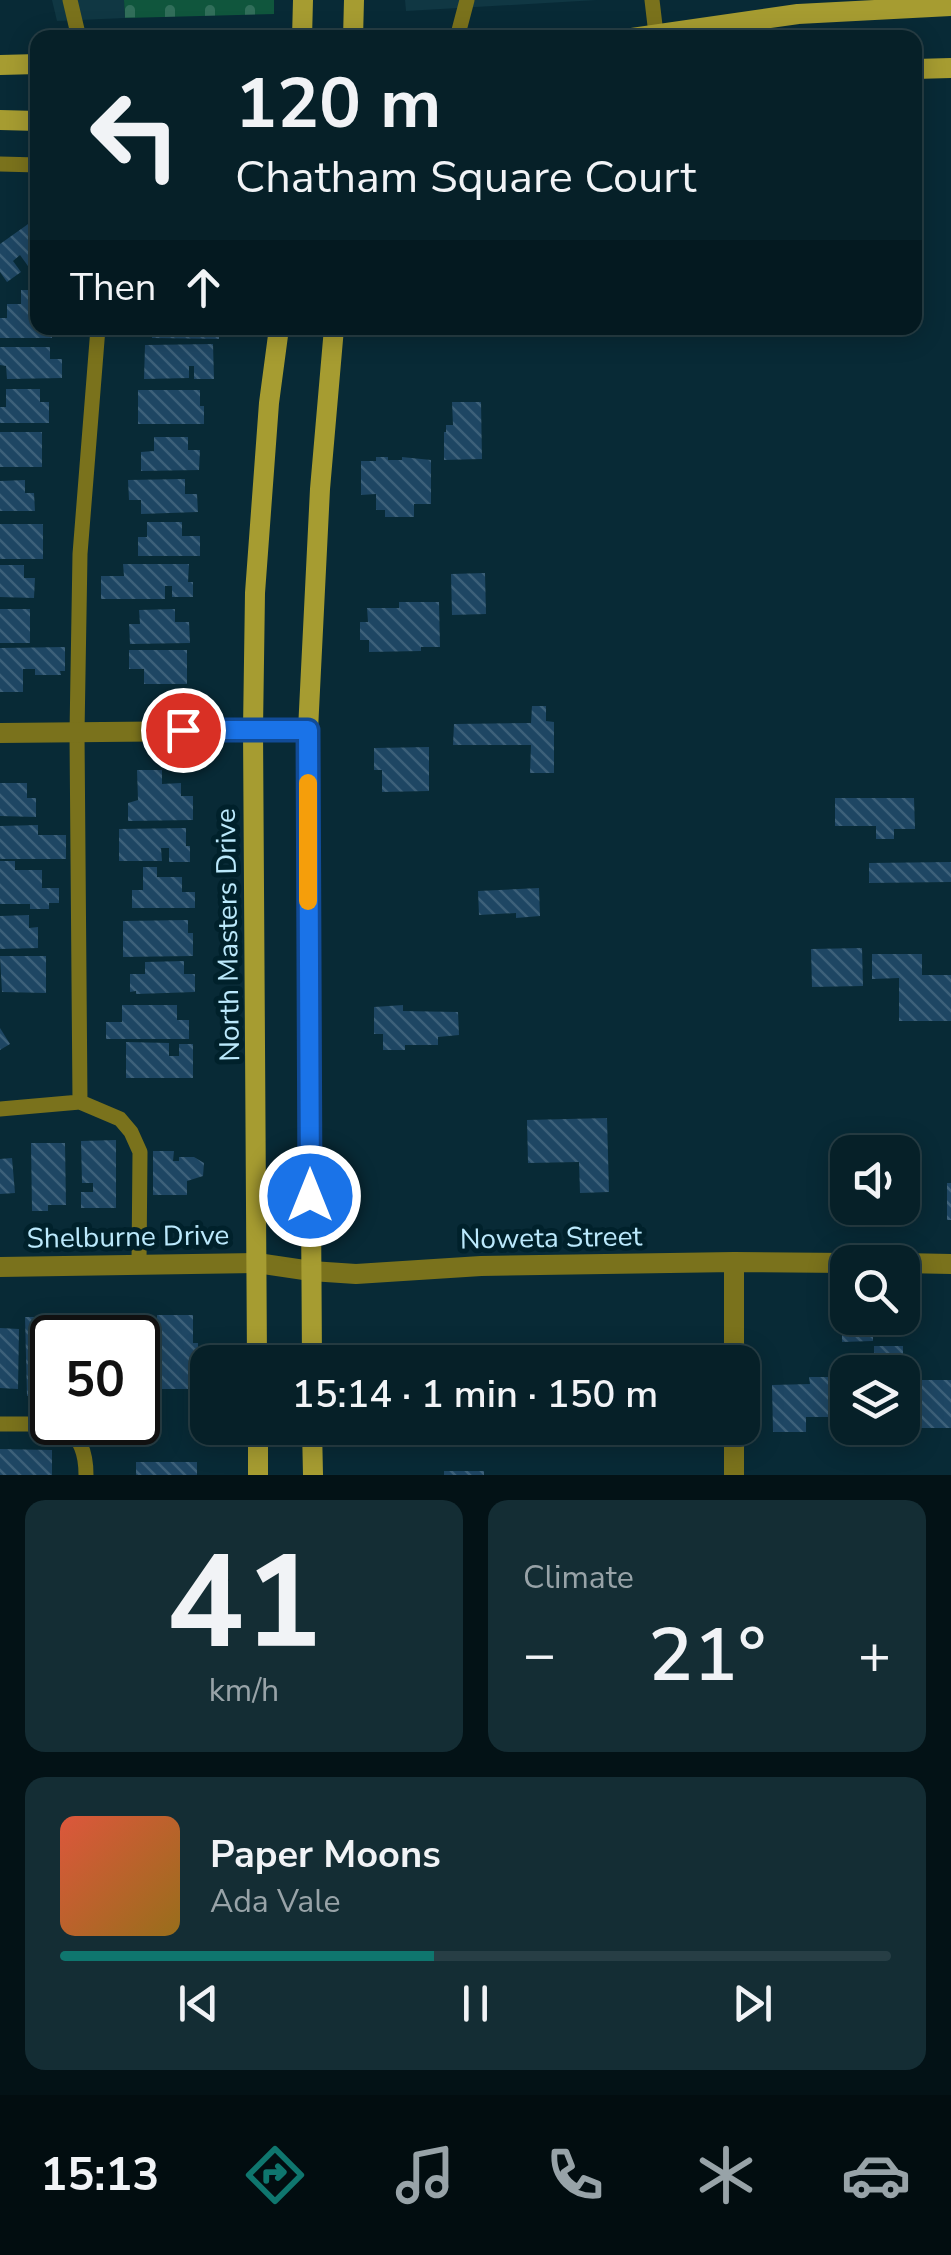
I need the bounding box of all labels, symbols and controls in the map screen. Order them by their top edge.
text: 120 m [235,56,441,152]
icon: left [70,70,200,200]
text: Chatham Square Court [235,147,696,208]
icon: ahead [176,260,231,315]
text: Then [70,262,156,313]
pin [141,688,226,773]
icon: arrive [156,703,211,758]
street label: North Masters Drive [207,808,249,1062]
map controls [830,1135,920,1445]
button: sound [830,1135,920,1225]
position arrow [258,1144,362,1248]
street label: Shelburne Drive [26,1216,230,1258]
street label: Noweta Street [459,1217,643,1259]
button: search [830,1245,920,1335]
speed limit sign: 50 [30,1315,160,1445]
button: layers [830,1355,920,1445]
text: 15:14 · 1 min · 150 m [292,1369,658,1420]
text: 41 [166,1515,322,1692]
text: Climate [523,1556,634,1599]
text: 21° [648,1604,766,1706]
text: − [523,1617,556,1692]
text: + [858,1617,891,1692]
text: km/h [209,1669,279,1712]
text: Paper Moons [210,1829,441,1880]
text: Ada Vale [210,1880,341,1923]
icon: previous [171,1976,226,2031]
icon: pause [448,1976,503,2031]
icon: next [725,1976,780,2031]
icon: directions [240,2140,310,2210]
icon: music [390,2140,460,2210]
icon: phone [540,2140,610,2210]
icon: climate [691,2140,761,2210]
icon: car [841,2140,911,2210]
text: 15:13 [40,2145,159,2206]

